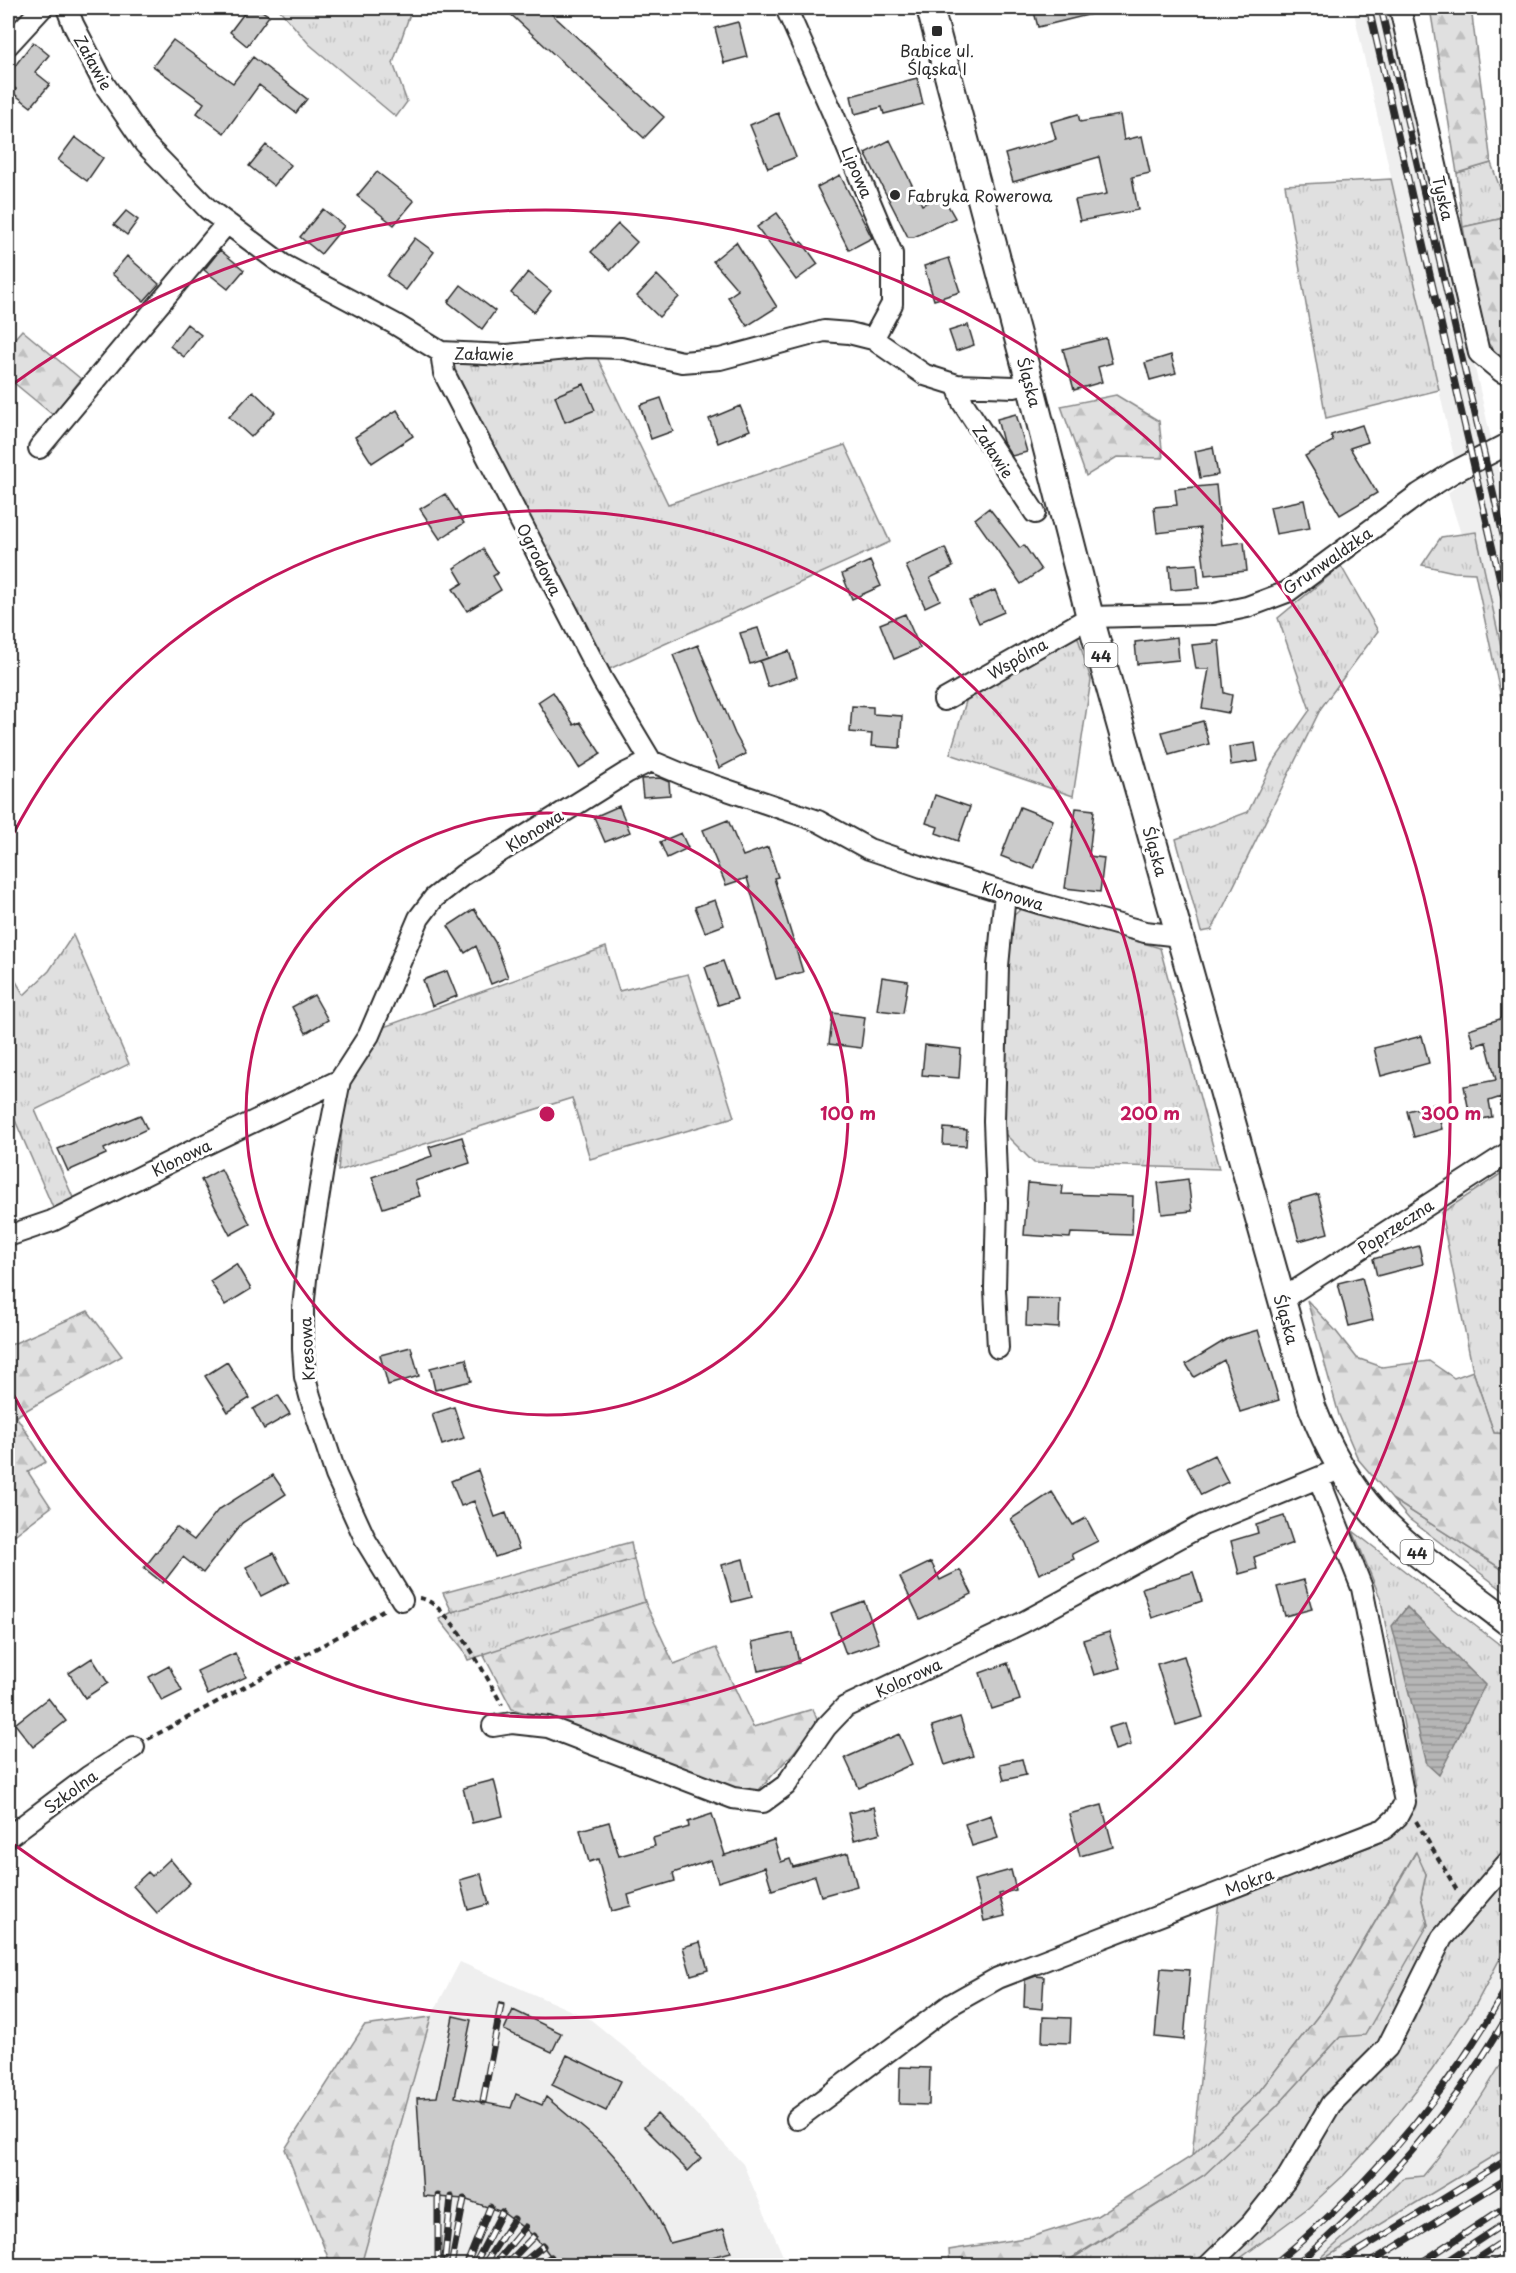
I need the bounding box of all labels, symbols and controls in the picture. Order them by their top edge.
marker: Babice ul. Śląska I [930,24,944,38]
street label: Załawie [69,30,119,94]
place label: Babice ul. Śląska I [900,38,974,80]
street label: Lipowa [836,143,880,202]
street label: Tyska [1427,173,1461,223]
place label: Fabryka Rowerowa [907,183,1053,207]
marker: Fabryka Rowerowa [888,188,902,202]
street label: Załawie [454,340,514,366]
street label: Śląska [1012,354,1048,410]
street label: Załawie [968,419,1020,483]
street label: Ogrodowa [512,519,568,599]
street label: Grunwaldzka [1277,520,1377,600]
street label: Wspólna [983,631,1051,685]
road number: 44 [1084,643,1118,667]
street label: Klonowa [501,803,567,857]
street label: Śląska [1137,823,1175,879]
street label: Klonowa [979,874,1047,916]
text: 100 m [820,1099,876,1126]
text: 200 m [1120,1099,1180,1126]
text: 300 m [1421,1099,1481,1126]
centre of rings [537,1104,557,1124]
street label: Klonowa [147,1132,215,1182]
street label: Poprzeczna [1352,1192,1438,1260]
street label: Śląska [1268,1291,1306,1347]
street label: Kresowa [292,1316,320,1382]
road number: 44 [1400,1540,1434,1564]
street label: Kolorowa [871,1651,945,1703]
street label: Szkolna [38,1763,102,1819]
street label: Mokra [1221,1861,1277,1901]

